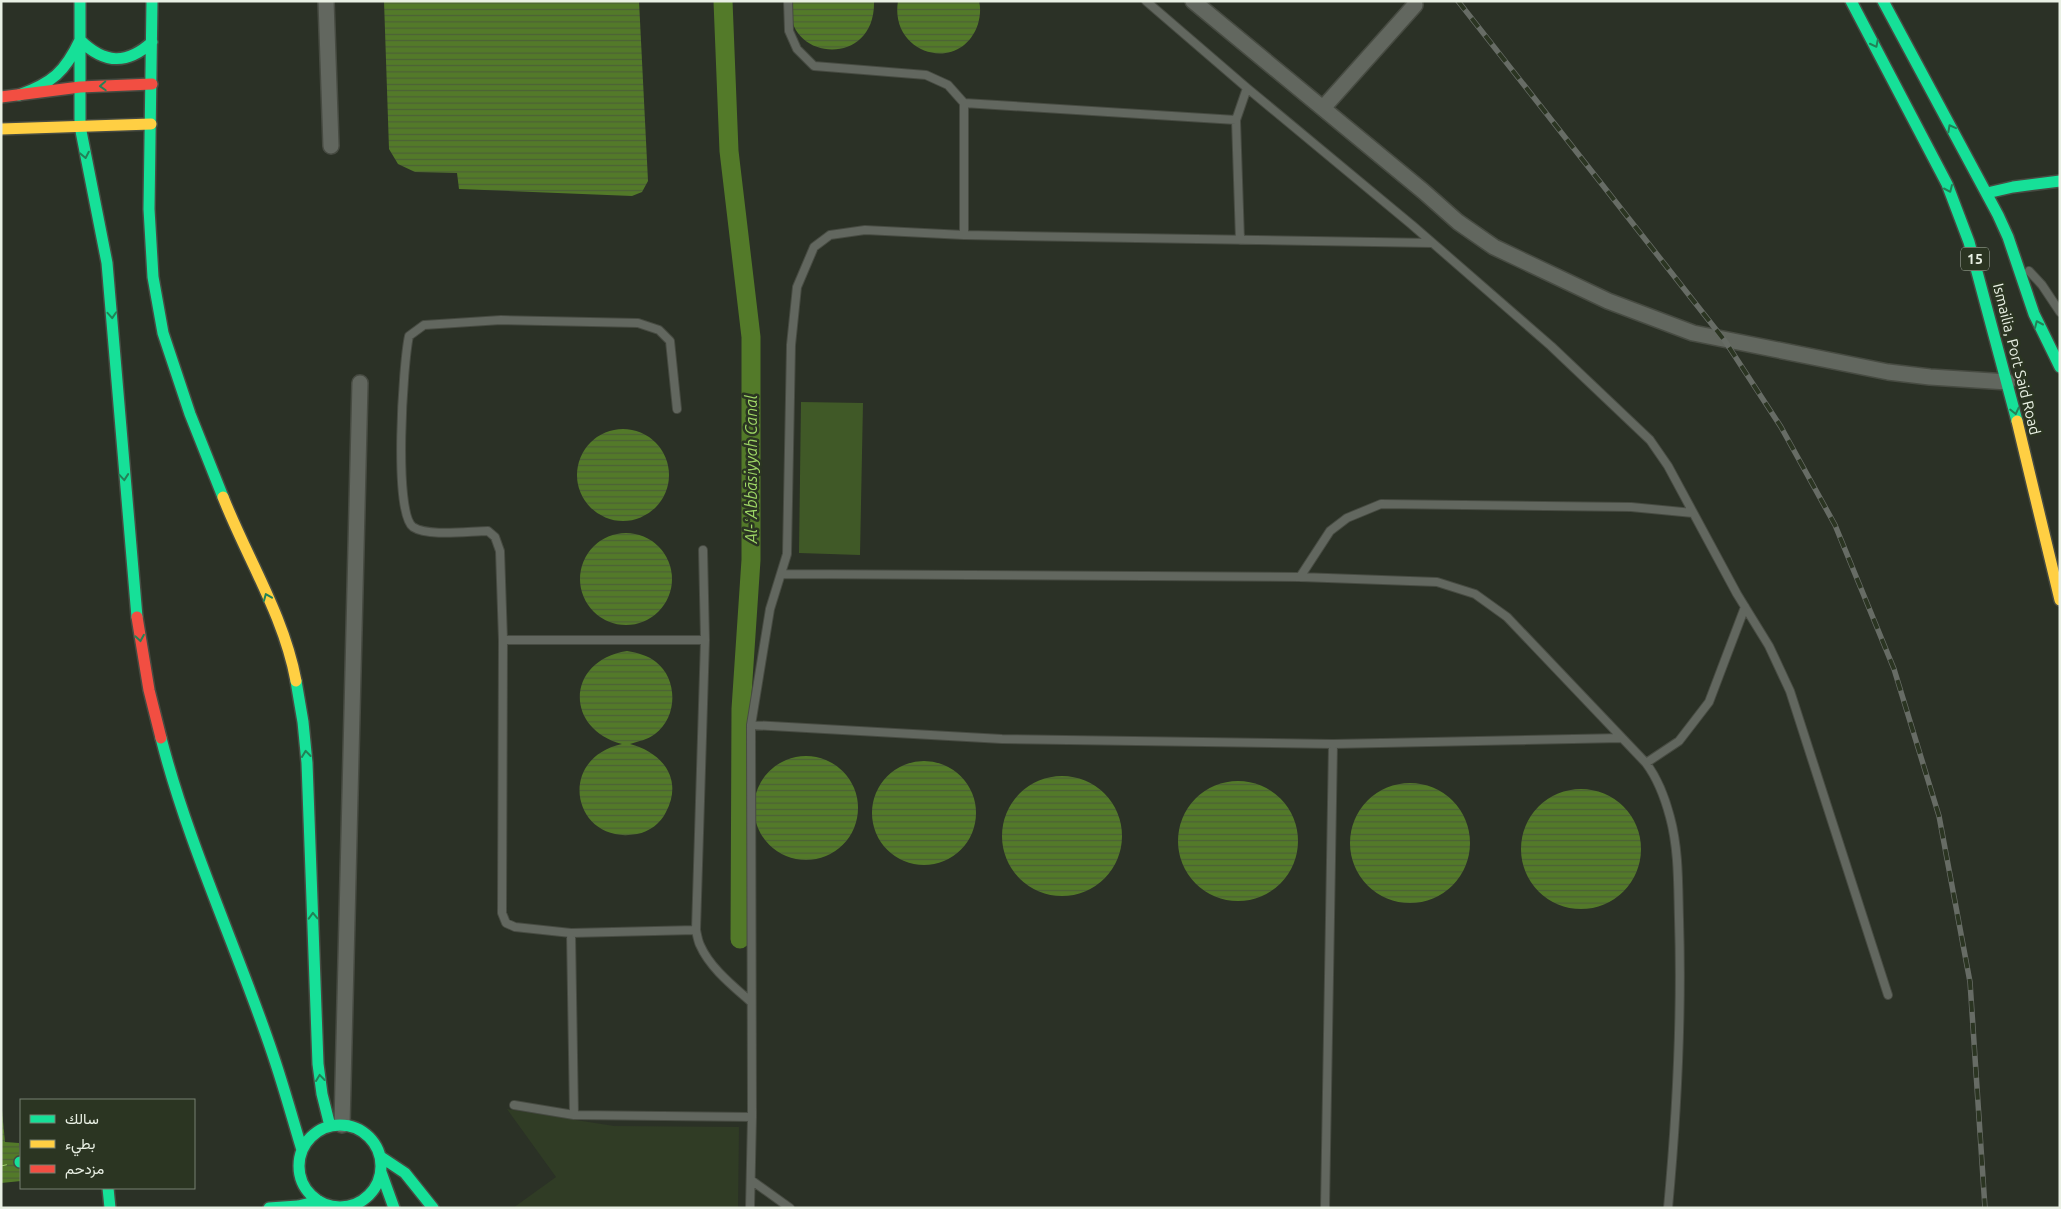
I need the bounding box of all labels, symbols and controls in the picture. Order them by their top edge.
one-way arrow [1868,39,1878,48]
one-way arrow [99,81,107,92]
one-way arrow [1947,124,1957,133]
one-way arrow [80,150,90,159]
one-way arrow [1942,184,1953,193]
road number: 15 [1961,248,1989,270]
street label: Ismailia, Port Said Road [1990,281,2044,437]
one-way arrow [107,311,118,319]
one-way arrow [2034,320,2045,329]
water label: Al-ʿAbbāsiyyah Canal [742,394,760,544]
one-way arrow [2009,407,2020,416]
one-way arrow [118,473,129,481]
one-way arrow [263,593,273,602]
one-way arrow [134,635,145,643]
one-way arrow [301,749,312,757]
one-way arrow [307,912,318,920]
one-way arrow [315,1074,326,1082]
legend [20,1099,195,1189]
text: سالك [65,1110,99,1127]
text: بطيء [65,1135,95,1157]
text: مزدحم [65,1160,104,1179]

